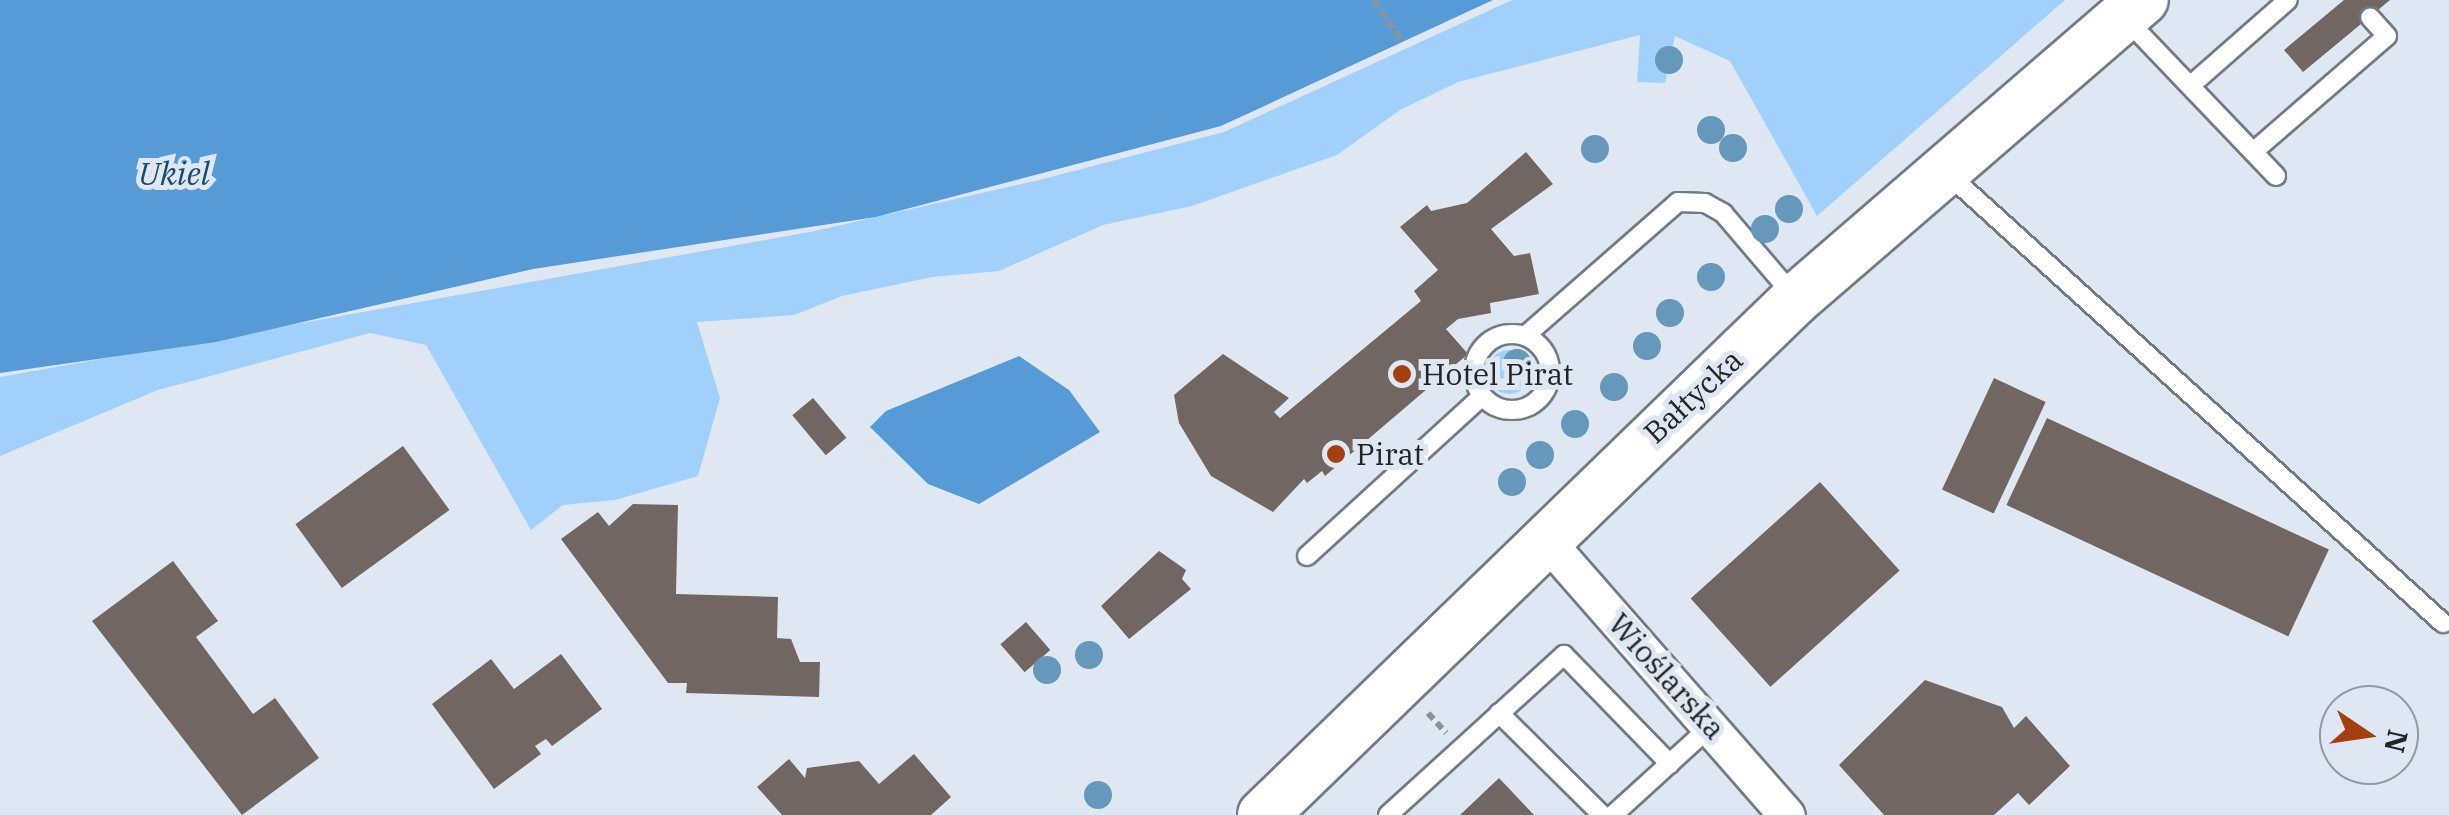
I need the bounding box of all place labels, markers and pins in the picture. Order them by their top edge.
place label: Hotel Pirat [1422,356,1573,392]
marker: Hotel Pirat [1391,363,1413,385]
place label: Pirat [1356,436,1424,472]
marker: Pirat [1325,443,1347,465]

